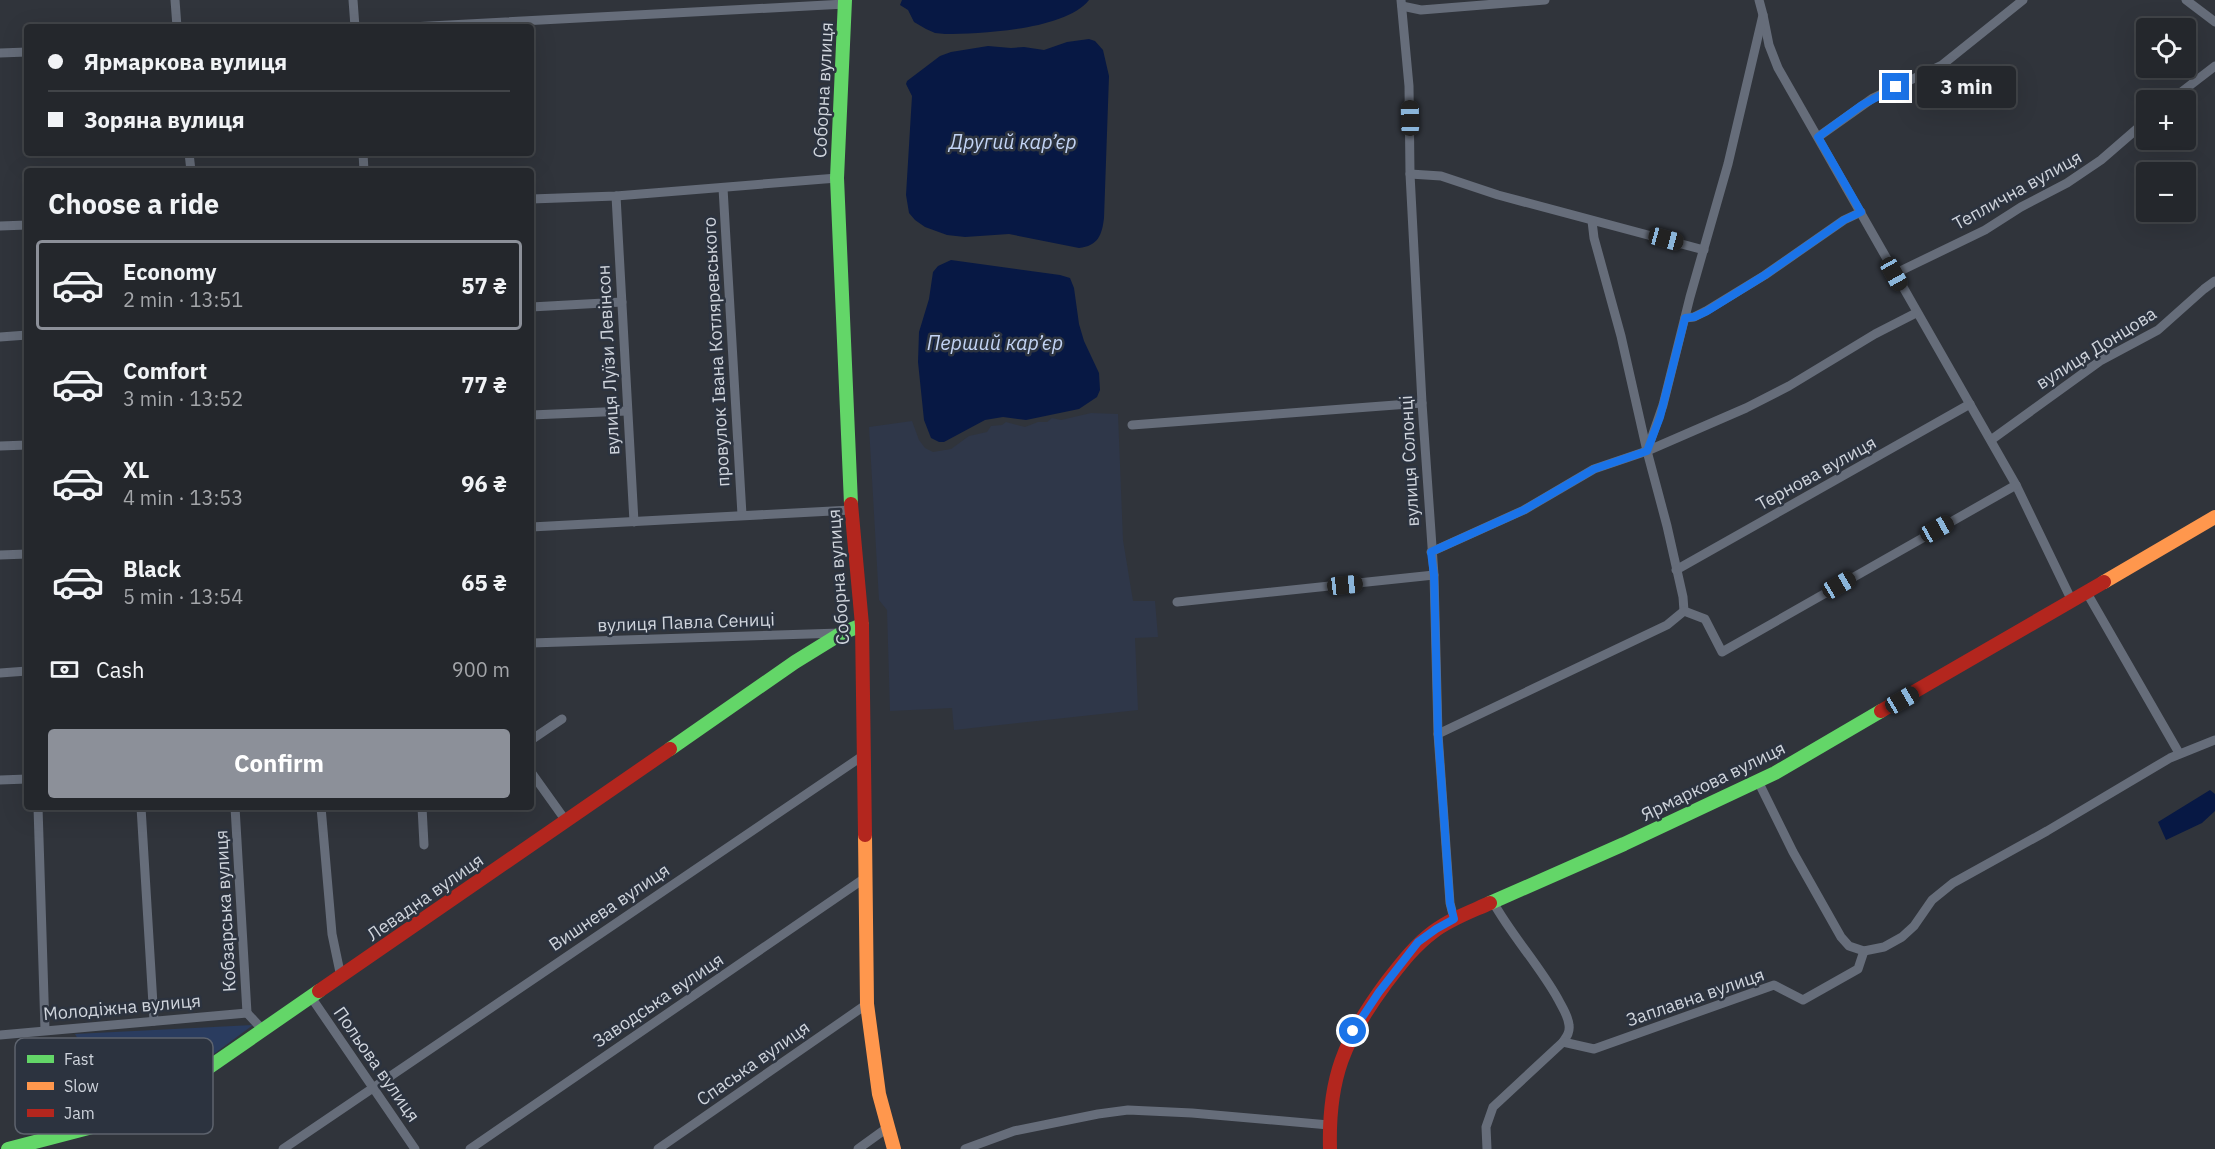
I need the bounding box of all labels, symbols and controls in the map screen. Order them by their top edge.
map controls [2136,18,2196,222]
button: locate [2136,18,2196,78]
street label: Соборна вулиця [808,21,838,159]
text: Ярмаркова вулиця [84,47,287,76]
callout: 3 min [1917,66,2016,108]
route end [1882,73,1909,100]
text: 3 min [1940,73,1993,100]
button: + [2136,90,2196,150]
car [1401,100,1419,136]
text: Зоряна вулиця [84,105,245,134]
water label: Другий кар’єр [947,128,1077,155]
street label: Теплична вулиця [1948,145,2086,235]
button: − [2136,162,2196,222]
text: Choose a ride [48,186,219,221]
street label: провулок Івана Котляревського [697,216,735,488]
car [1646,226,1686,252]
car [1877,254,1911,294]
text: Economy [123,257,217,286]
icon: car [51,258,105,312]
street label: вулиця Луїзи Левінсон [592,264,624,456]
text: 57 ₴ [461,271,507,300]
text: 2 min · 13:51 [123,286,243,313]
street label: вулиця Донцова [2031,301,2161,394]
water label: Перший кар’єр [927,329,1063,356]
text: Comfort [123,356,207,385]
icon: car [51,357,105,411]
text: 77 ₴ [461,370,507,399]
text: 3 min · 13:52 [123,385,243,412]
street label: вулиця Солонці [1394,395,1424,527]
street label: Тернова вулиця [1752,431,1880,515]
text: XL [123,455,149,484]
icon: car [51,456,105,510]
text: 96 ₴ [461,469,507,498]
text: 4 min · 13:53 [123,484,243,511]
street label: Соборна вулиця [822,508,854,646]
car [1917,512,1957,546]
text: Black [123,554,181,583]
icon: car [51,555,105,609]
text: 65 ₴ [461,568,507,597]
car [1819,568,1859,602]
car [1326,574,1364,596]
text: 5 min · 13:54 [123,583,243,610]
street label: вулиця Павла Сениці [597,607,775,637]
icon: cash [48,653,81,686]
text: Cash [96,655,145,684]
text: 900 m [452,656,510,683]
car [1882,683,1922,717]
button: Confirm [48,729,510,798]
street label: Ярмаркова вулиця [1637,736,1789,826]
street label: Кобзарська вулиця [209,829,241,993]
street label: Левадна вулиця [362,848,488,946]
street label: Вишнева вулиця [544,858,674,956]
street label: Заводська вулиця [588,948,728,1052]
street label: Заплавна вулиця [1623,963,1767,1031]
street label: Молодіжна вулиця [42,989,202,1025]
street label: Польова вулиця [329,1002,425,1126]
street label: Спаська вулиця [692,1015,814,1111]
route start [1339,1017,1366,1044]
legend [15,1038,213,1134]
text: Fast [64,1049,94,1069]
text: Slow [64,1076,99,1096]
text: Jam [64,1103,95,1123]

